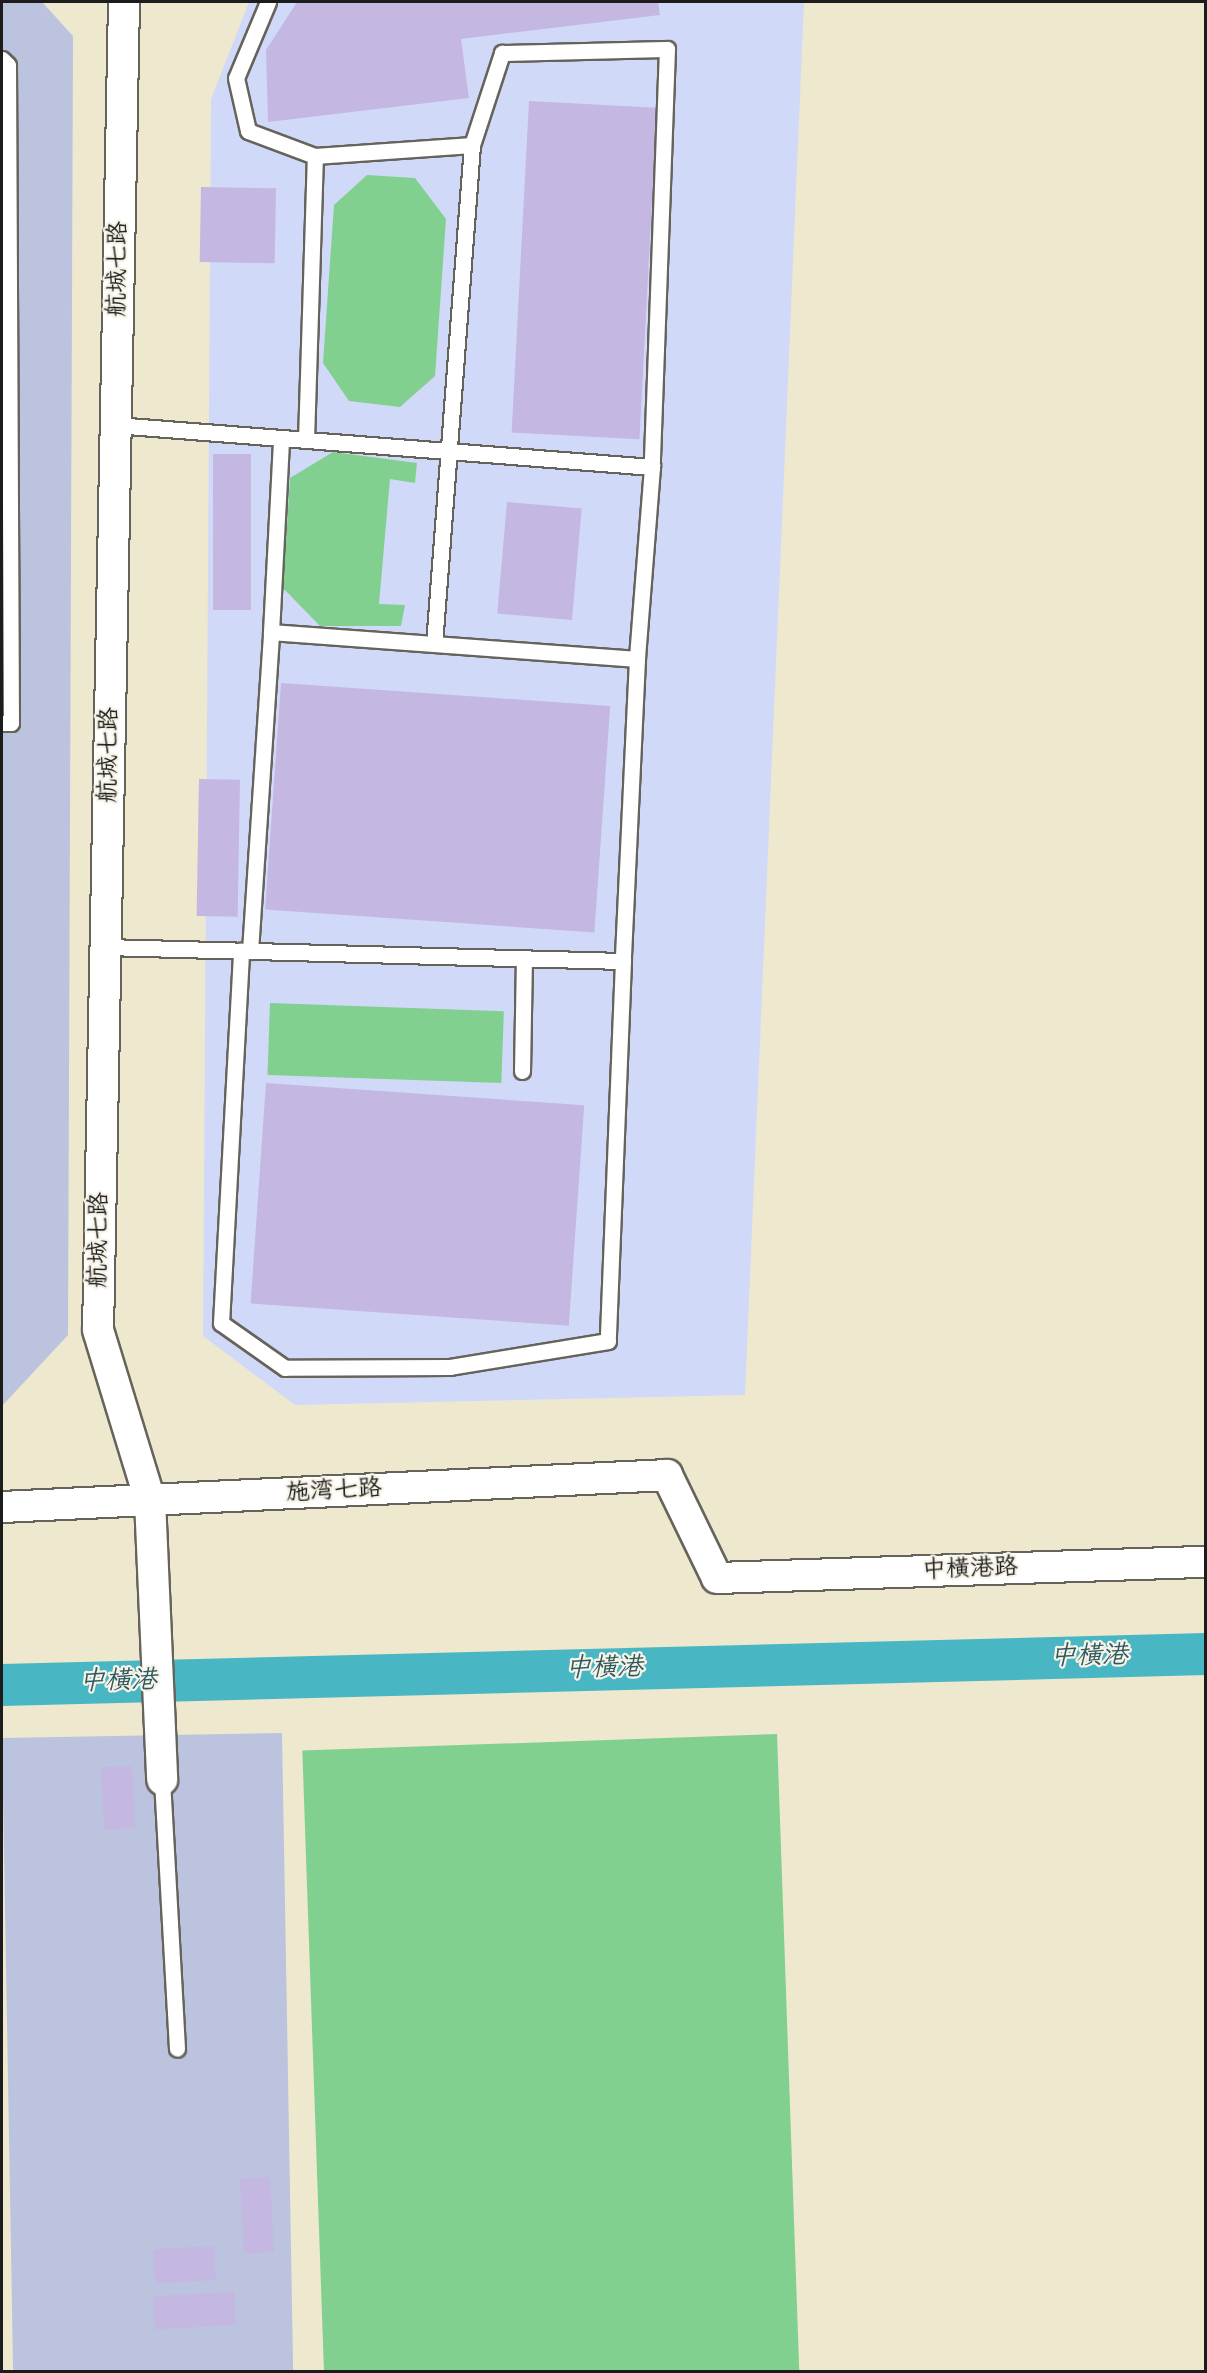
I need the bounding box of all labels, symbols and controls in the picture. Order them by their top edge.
street label: 航城七路 [103,221,133,317]
street label: 航城七路 [94,707,124,803]
street label: 航城七路 [84,1192,114,1288]
street label: 施湾七路 [285,1474,383,1508]
street label: 中横港路 [922,1553,1018,1585]
water label: 中横港 [1050,1641,1128,1673]
water label: 中横港 [565,1653,643,1685]
water label: 中横港 [79,1666,157,1698]

